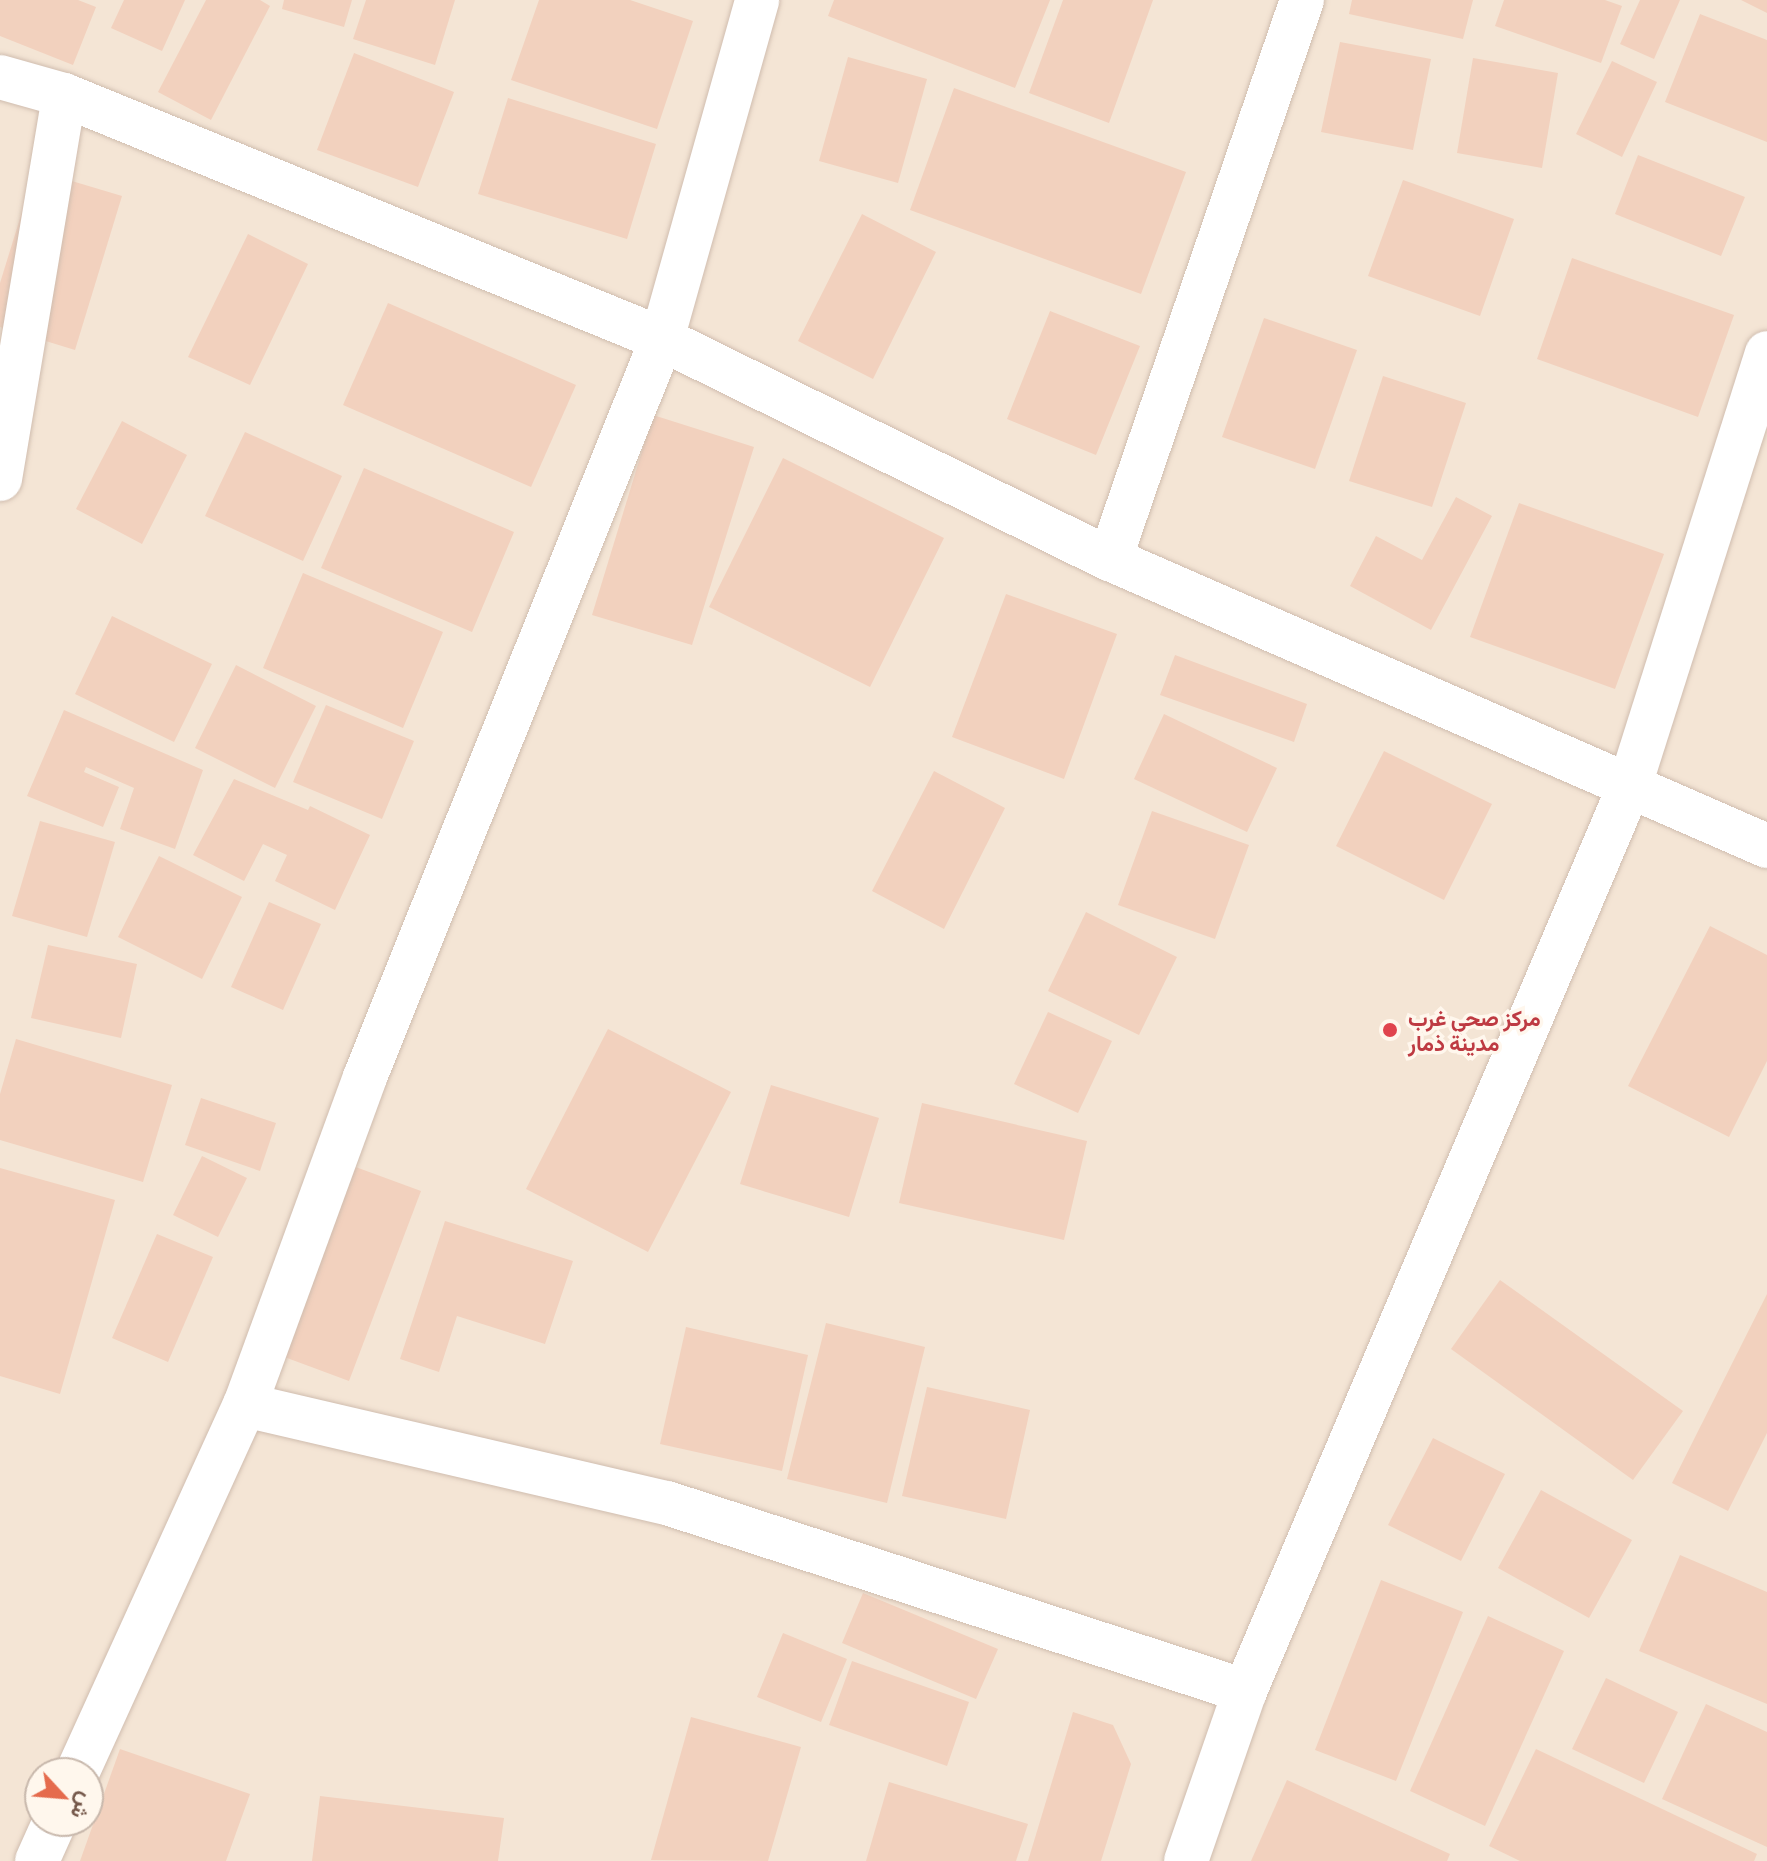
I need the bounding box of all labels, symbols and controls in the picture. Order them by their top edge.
place label: مركز صحي غرب مدينة ذمار [1408,1004,1541,1056]
marker: مركز صحي غرب مدينة ذمار [1379,1019,1401,1041]
north arrow [24,1757,104,1837]
text: ش [66,1789,101,1824]

